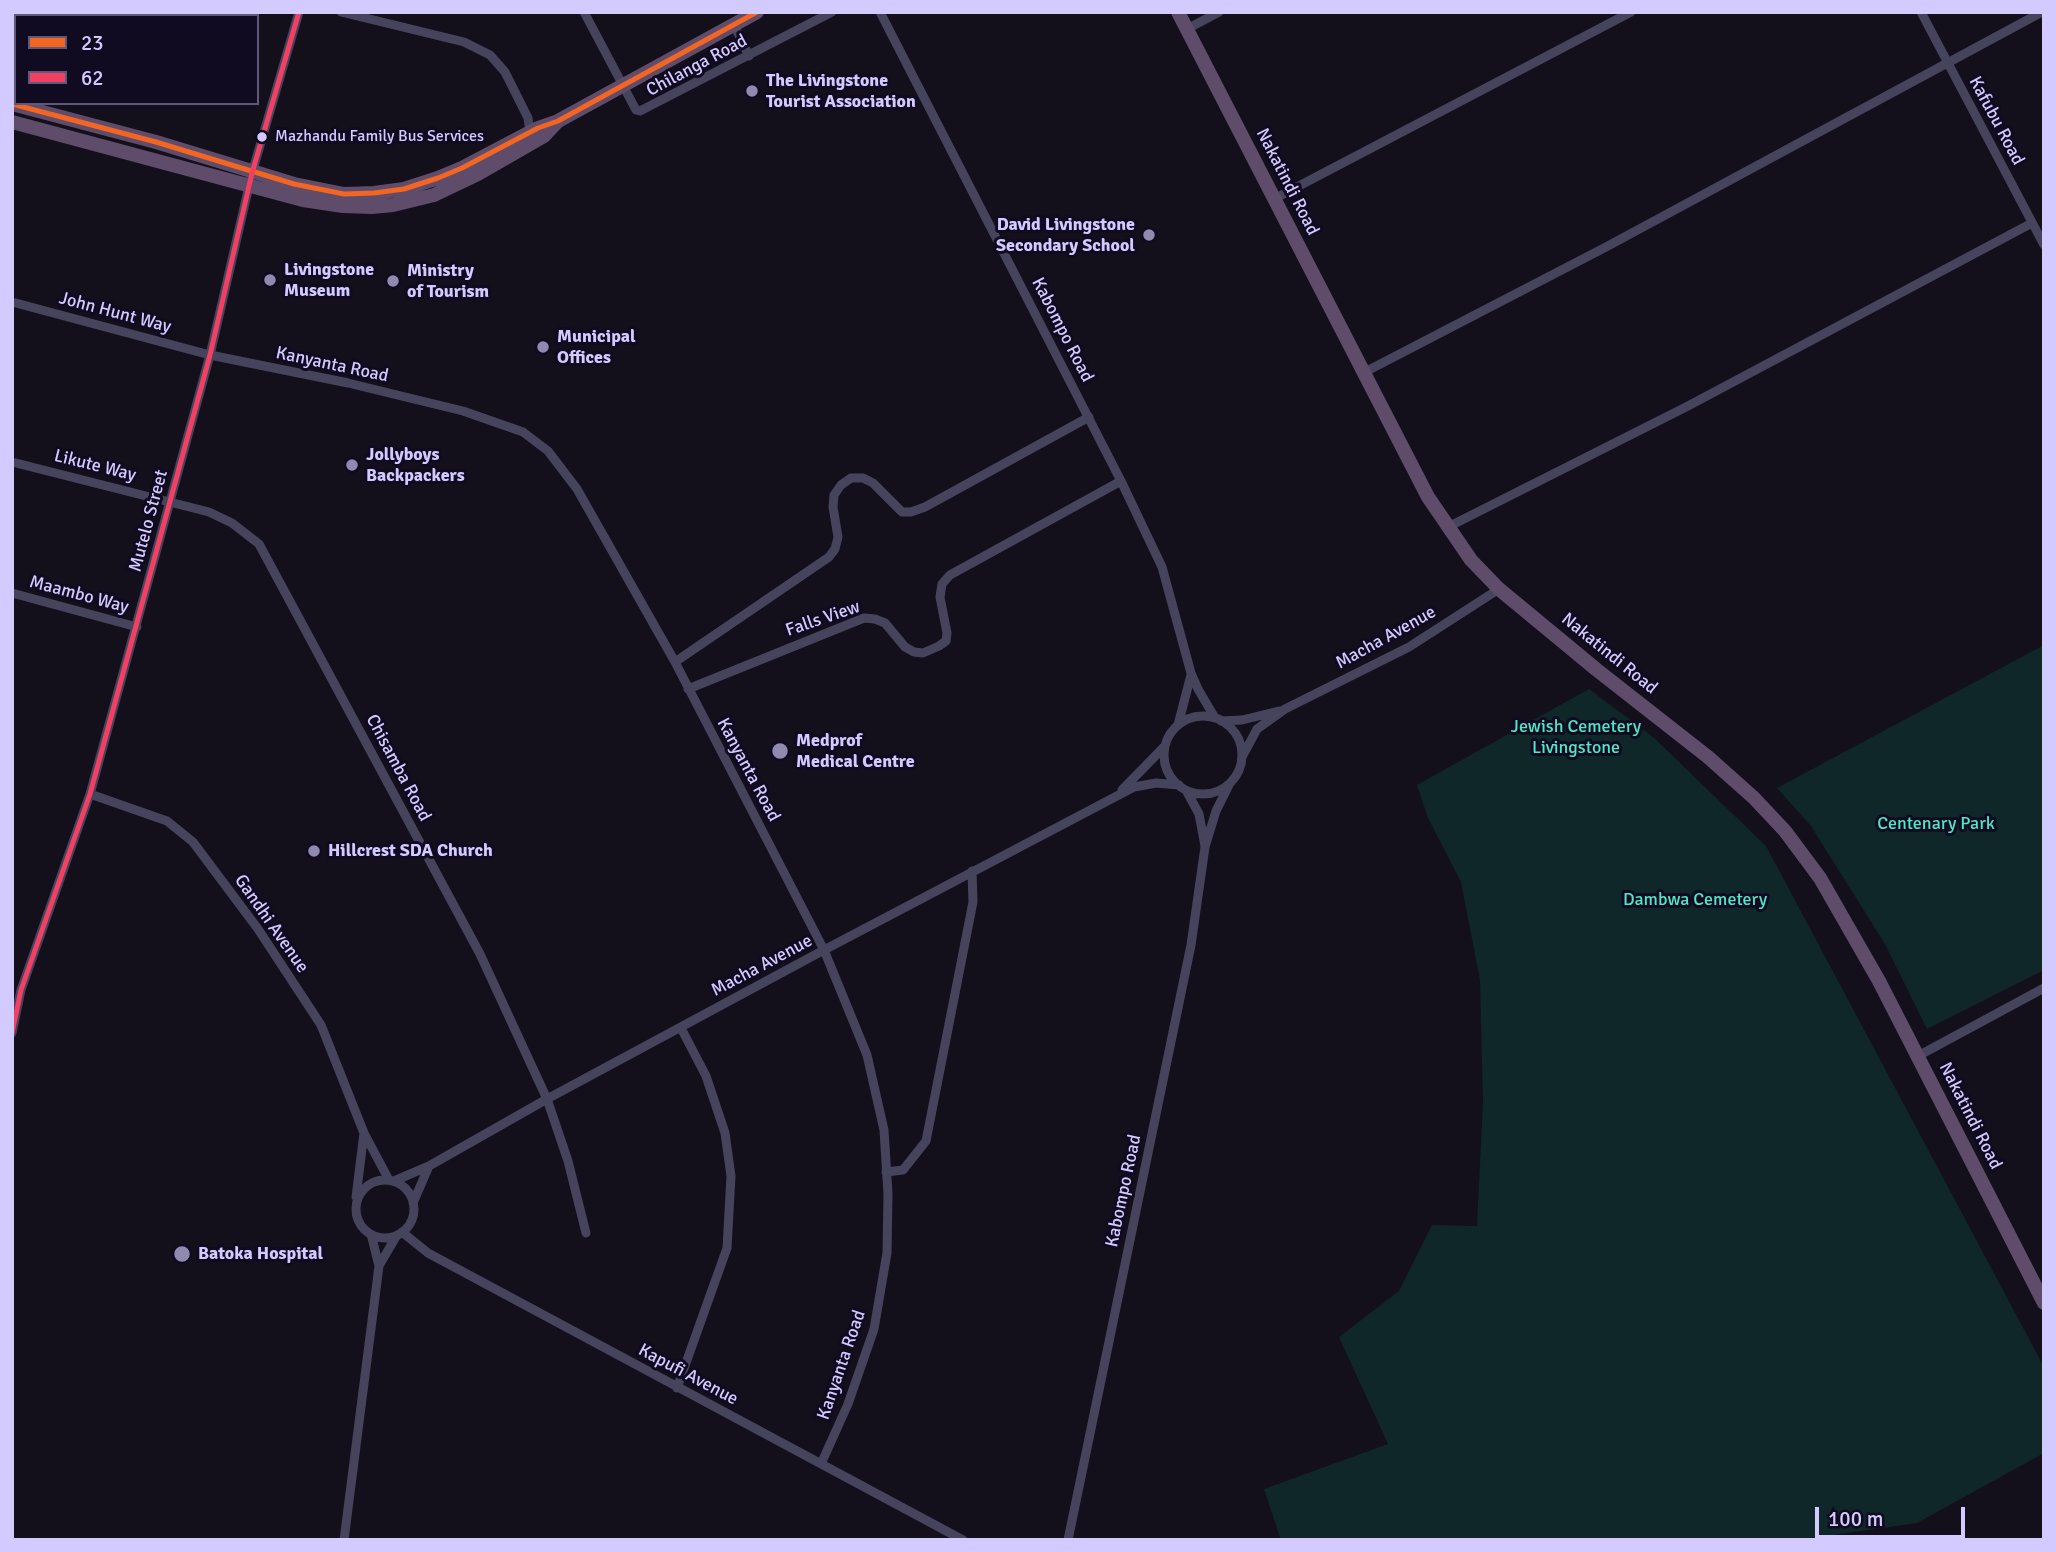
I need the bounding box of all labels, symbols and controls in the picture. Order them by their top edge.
legend [14,14,259,105]
text: 23 [81,30,104,56]
street label: Chilanga Road [643,30,751,102]
text: 62 [81,65,104,91]
place label: The Livingstone Tourist Association [766,70,916,112]
street label: Kafubu Road [1964,73,2028,169]
marker: The Livingstone Tourist Association [744,83,760,99]
street label: Nakatindi Road [1251,125,1323,239]
place label: Mazhandu Family Bus Services [275,127,484,147]
marker: Mazhandu Family Bus Services [255,130,269,144]
place label: David Livingstone Secondary School [996,214,1135,256]
marker: David Livingstone Secondary School [1141,227,1157,243]
place label: Livingstone Museum [284,259,374,302]
place label: Ministry of Tourism [407,260,489,302]
marker: Livingstone Museum [262,272,278,288]
marker: Ministry of Tourism [385,273,401,289]
street label: Kabompo Road [1026,274,1098,386]
street label: John Hunt Way [57,288,173,338]
place label: Municipal Offices [557,326,636,368]
marker: Municipal Offices [535,339,551,355]
street label: Kanyanta Road [274,343,390,387]
place label: Jollyboys Backpackers [366,444,465,486]
street label: Likute Way [52,445,138,487]
marker: Jollyboys Backpackers [344,457,360,473]
street label: Mutelo Street [125,468,173,574]
street label: Maambo Way [27,571,131,619]
street label: Falls View [783,596,863,642]
street label: Macha Avenue [1332,602,1440,674]
street label: Nakatindi Road [1557,609,1661,699]
street label: Chisamba Road [361,711,435,825]
street label: Kanyanta Road [712,714,784,826]
park label: Jewish Cemetery Livingstone [1511,716,1641,758]
place label: Medprof Medical Centre [796,730,915,772]
marker: Medprof Medical Centre [770,741,790,761]
park label: Centenary Park [1877,813,1995,835]
place label: Hillcrest SDA Church [328,840,493,862]
marker: Hillcrest SDA Church [306,843,322,859]
street label: Gandhi Avenue [229,871,313,977]
park label: Dambwa Cemetery [1623,889,1767,911]
street label: Macha Avenue [708,930,816,1002]
street label: Nakatindi Road [1934,1059,2006,1173]
street label: Kabompo Road [1102,1133,1146,1249]
place label: Batoka Hospital [198,1243,323,1265]
marker: Batoka Hospital [172,1244,192,1264]
street label: Kanyanta Road [813,1307,871,1423]
street label: Kapufi Avenue [634,1340,742,1410]
scale bar [1818,1492,1968,1536]
text: 100 m [1828,1506,1883,1532]

